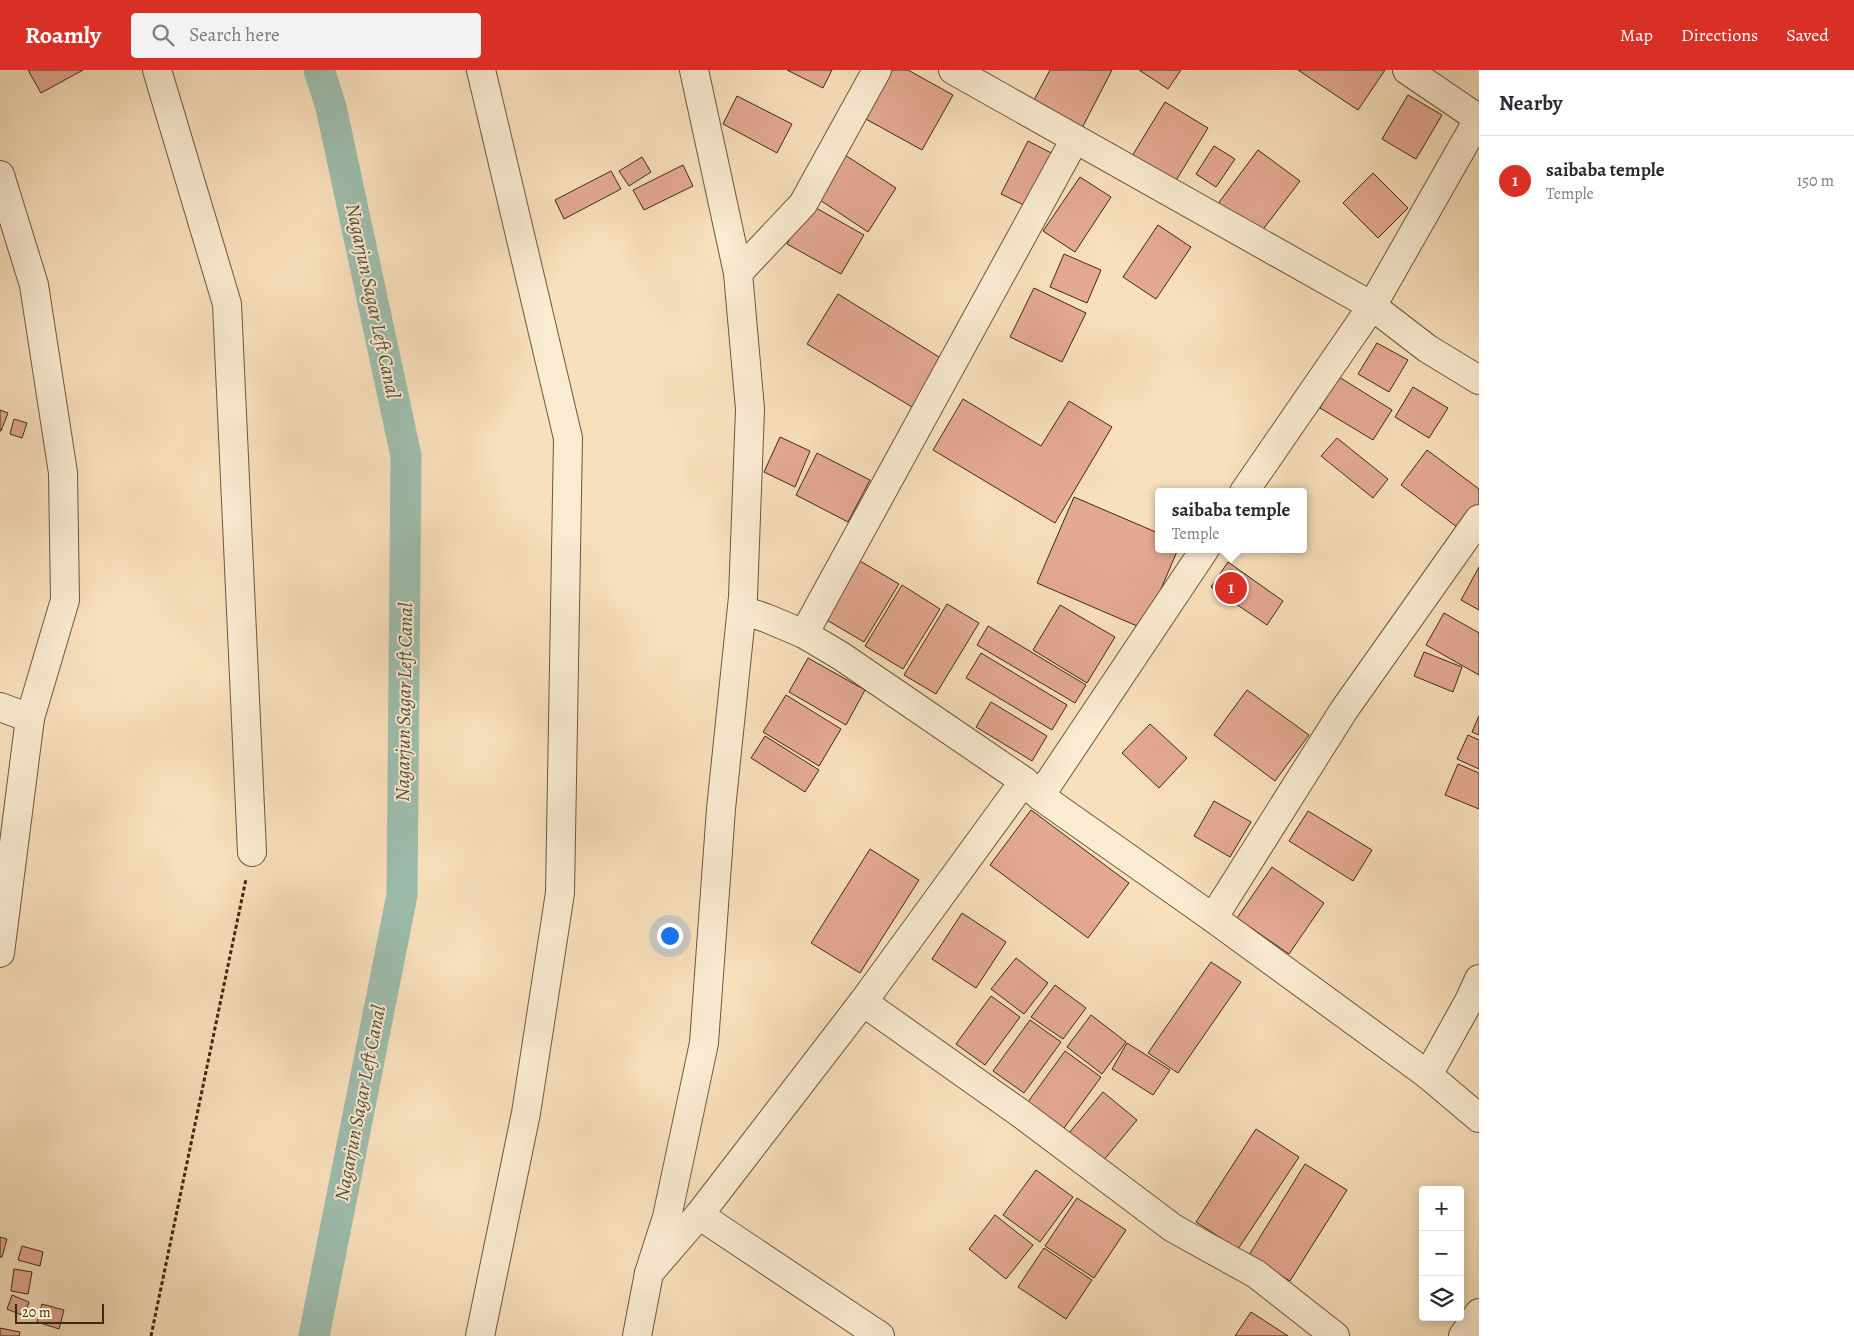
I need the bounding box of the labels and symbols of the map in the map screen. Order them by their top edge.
water label: Nagarjun Sagar Left Canal [339,201,407,401]
pin: 1 [1215,569,1247,607]
water label: Nagarjun Sagar Left Canal [389,602,419,802]
your location [657,923,683,949]
water label: Nagarjun Sagar Left Canal [328,1003,392,1203]
scale bar [15,1301,104,1324]

